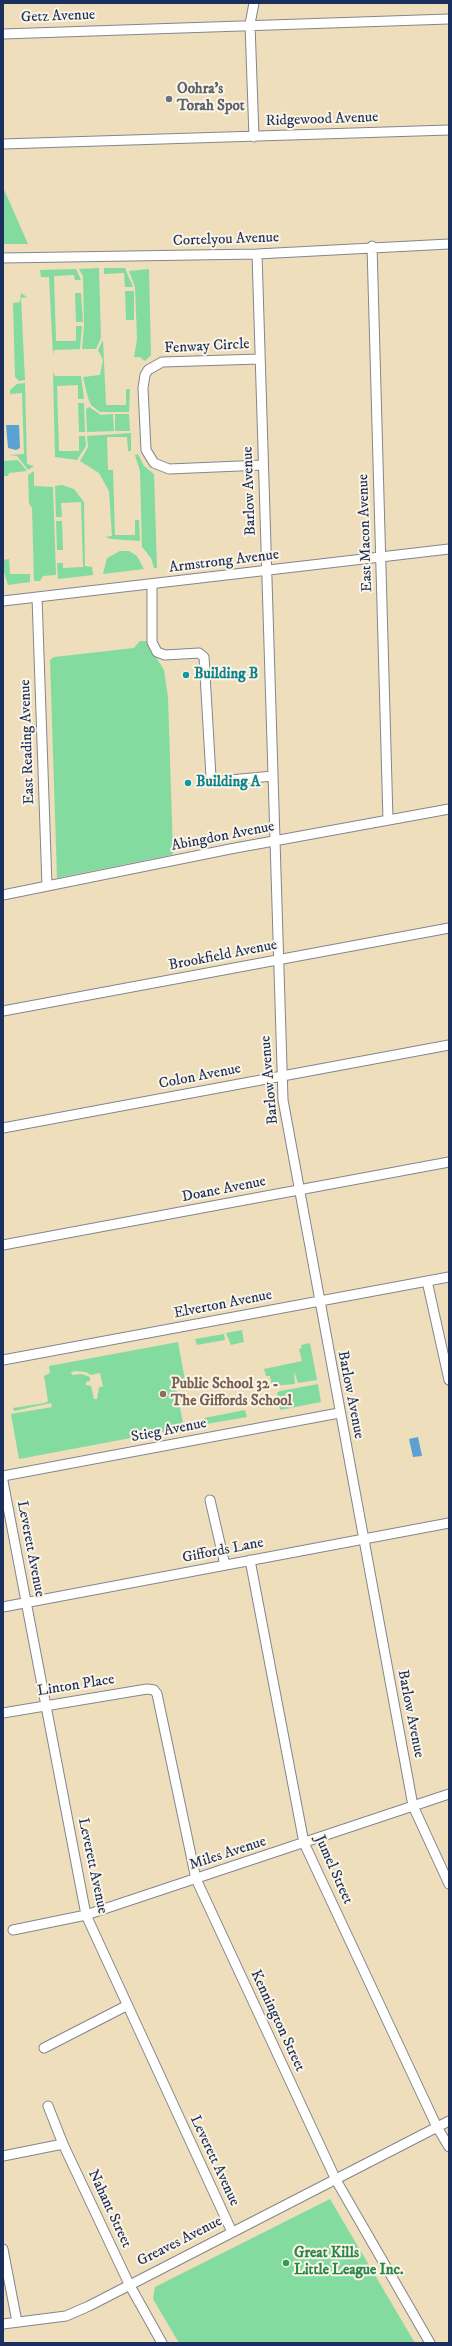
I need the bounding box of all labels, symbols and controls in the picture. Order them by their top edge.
street label: Getz Avenue [20,7,96,27]
place label: Oohra's Torah Spot [177,81,245,116]
marker: Oohra's Torah Spot [164,94,174,104]
street label: Ridgewood Avenue [265,109,379,131]
street label: Cortelyou Avenue [173,229,279,251]
street label: Fenway Circle [164,336,250,358]
street label: Barlow Avenue [239,446,261,536]
street label: East Macon Avenue [355,474,377,592]
street label: Armstrong Avenue [168,546,280,578]
place label: Building B [194,666,258,684]
marker: Building B [181,670,191,680]
street label: East Reading Avenue [17,679,39,805]
place label: Building A [196,774,260,792]
marker: Building A [183,778,193,788]
street label: Abingdon Avenue [170,818,276,856]
street label: Brookfield Avenue [167,937,279,975]
street label: Barlow Avenue [257,1035,283,1125]
street label: Colon Avenue [157,1060,243,1094]
street label: Doane Avenue [180,1173,268,1207]
street label: Elverton Avenue [172,1287,274,1323]
street label: Barlow Avenue [333,1350,367,1440]
place label: Public School 32 - The Giffords School [171,1376,292,1411]
marker: Public School 32 - The Giffords School [158,1389,168,1399]
street label: Stieg Avenue [130,1415,208,1447]
street label: Leverett Avenue [12,1499,48,1599]
street label: Giffords Lane [181,1534,265,1568]
street label: Barlow Avenue [393,1669,427,1759]
street label: Linton Place [36,1671,116,1701]
street label: Leverett Avenue [73,1816,111,1916]
street label: Miles Avenue [187,1833,269,1875]
street label: Jumel Street [310,1833,356,1907]
street label: Kennington Street [246,1967,308,2075]
street label: Leverett Avenue [185,2113,243,2209]
street label: Nahant Street [83,2167,135,2251]
street label: Greaves Avenue [135,2213,225,2271]
place label: Great Kills Little League Inc. [294,2245,403,2280]
marker: Great Kills Little League Inc. [281,2258,291,2268]

